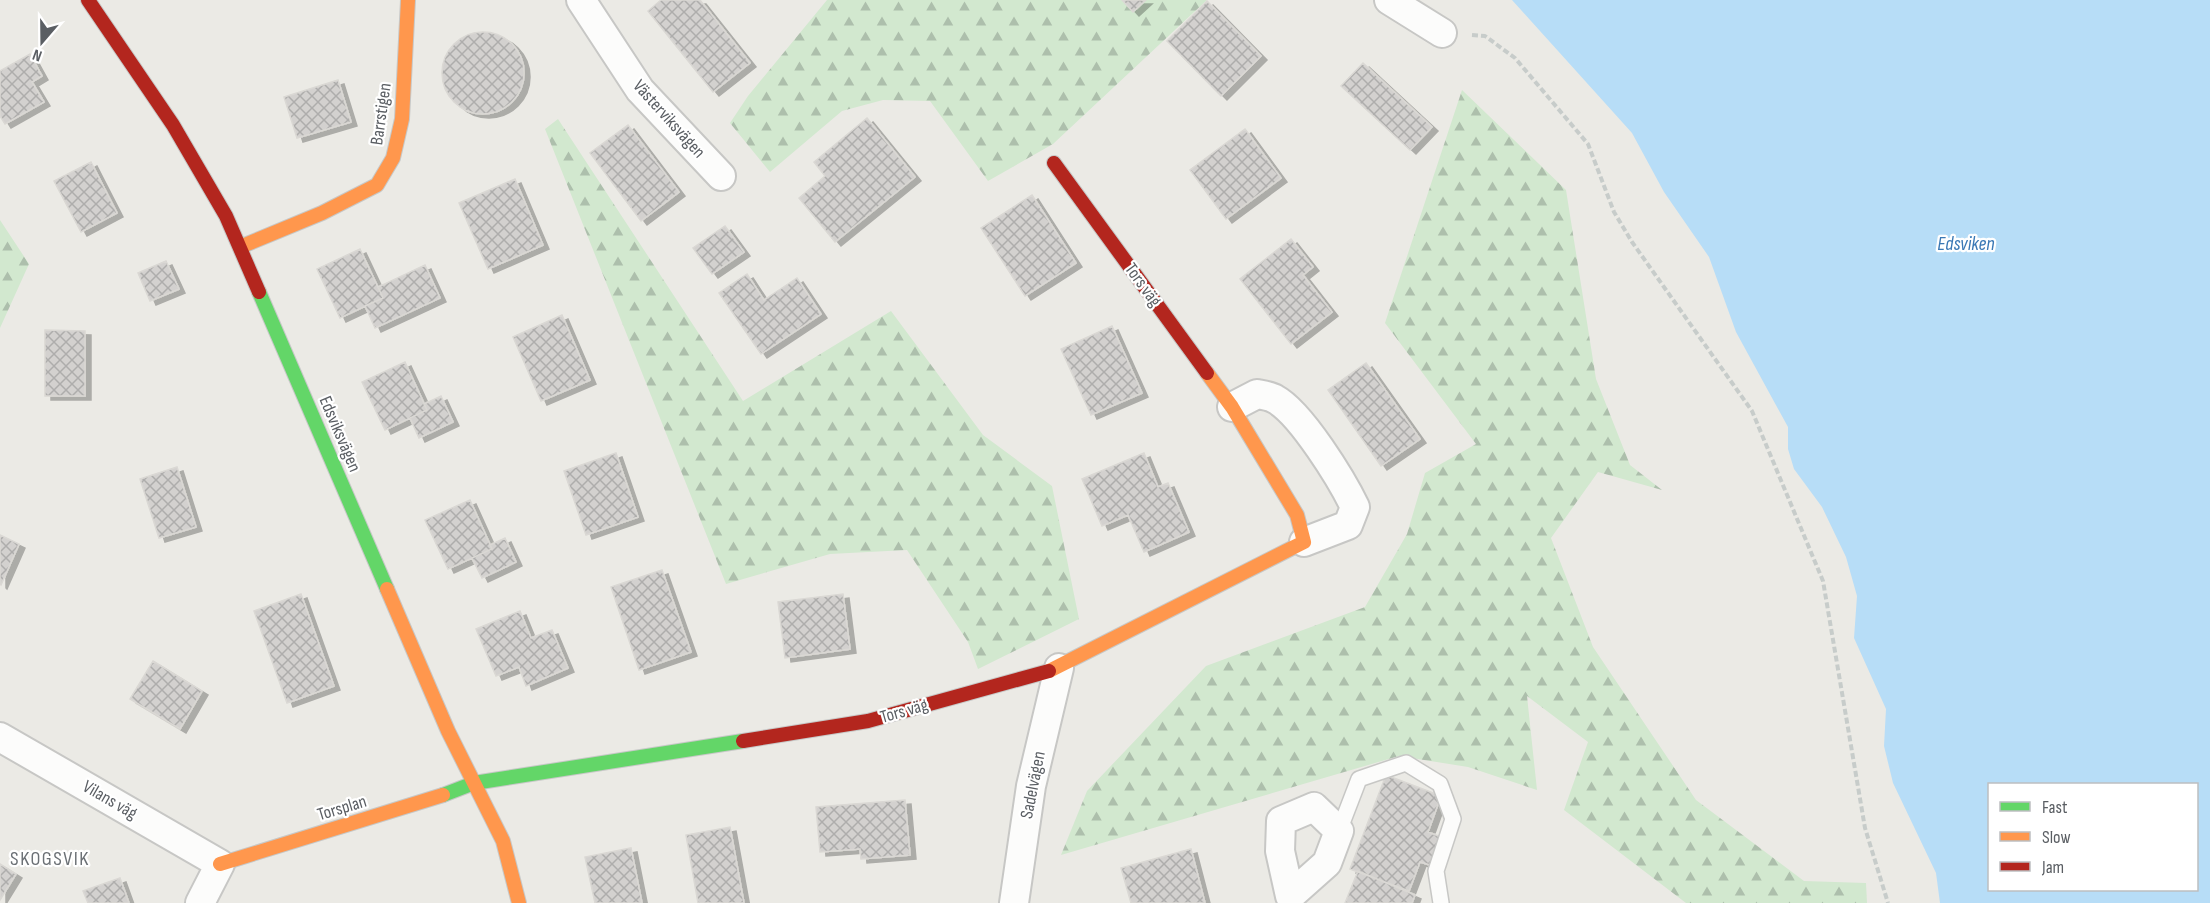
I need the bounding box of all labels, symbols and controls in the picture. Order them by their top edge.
north arrow [12,12,72,72]
text: N [30,44,45,65]
street label: Västerviksvägen [628,76,710,162]
street label: Barrstigen [366,82,396,146]
water label: Edsviken [1937,232,1995,256]
street label: Tors väg [1120,259,1166,311]
street label: Edsviksvägen [315,393,365,475]
street label: Tors väg [878,694,930,728]
street label: Sadelvägen [1016,749,1050,821]
street label: Vilans väg [79,776,141,824]
legend [1988,783,2198,891]
street label: Torsplan [315,791,369,825]
text: Fast [2042,797,2068,818]
text: Slow [2042,827,2071,848]
district label: SKOGSVIK [10,847,90,871]
text: Jam [2041,857,2064,878]

